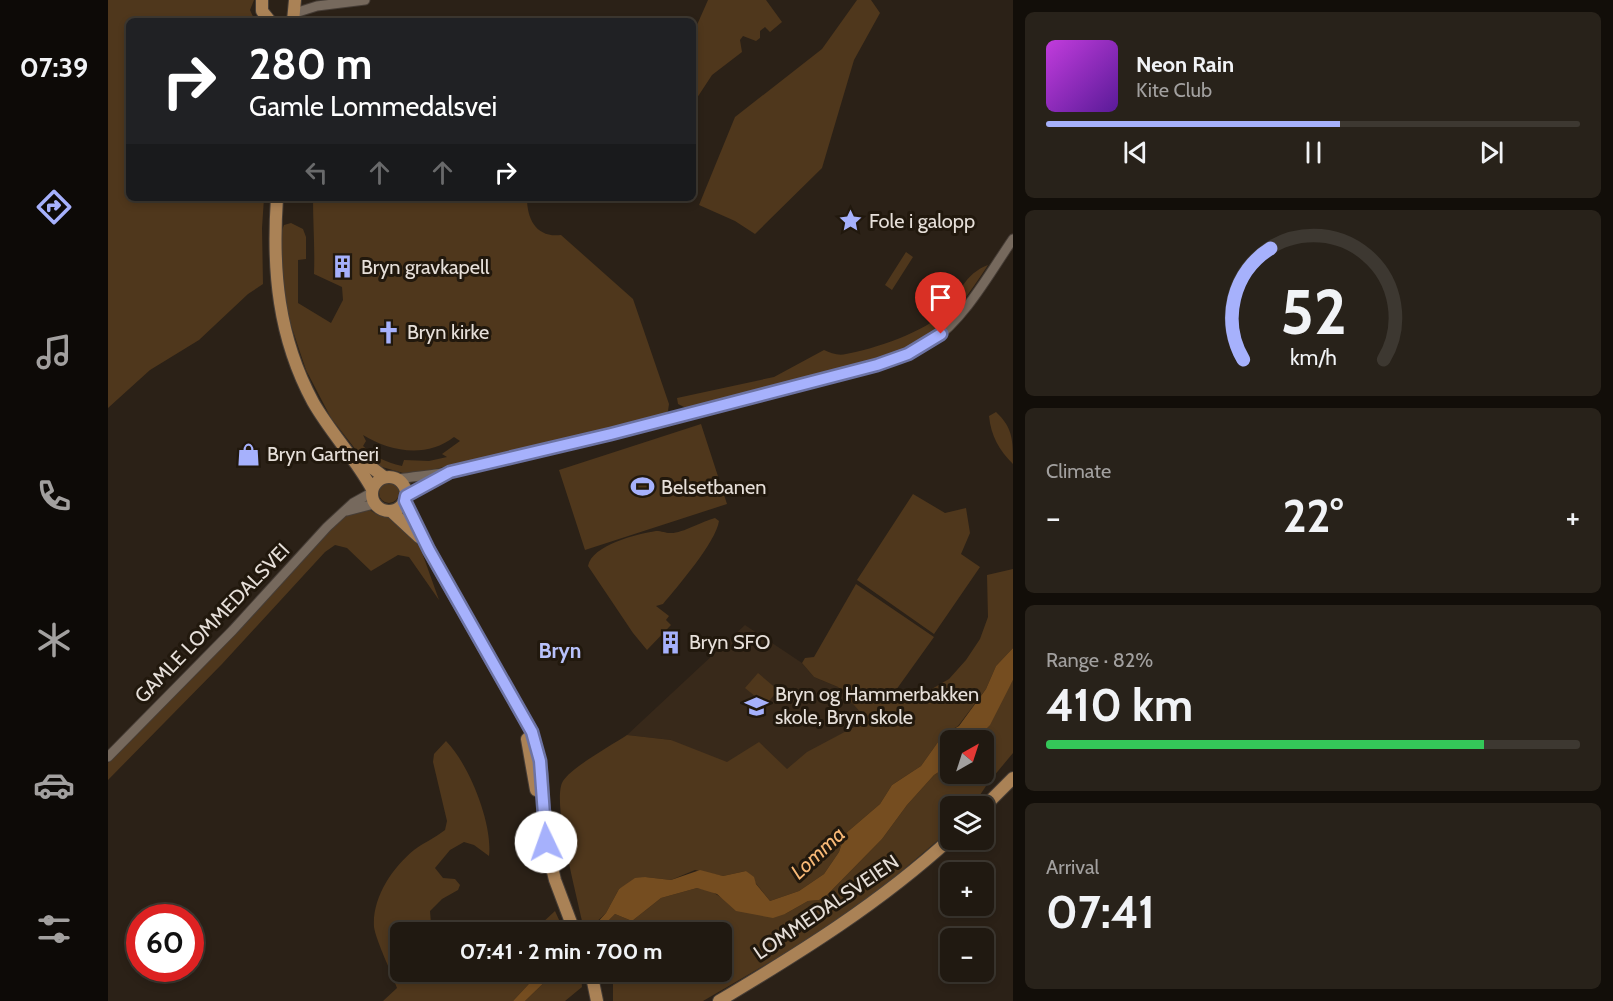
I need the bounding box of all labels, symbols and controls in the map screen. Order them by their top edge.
text: 280 m [249,38,372,90]
icon: right [150,42,228,120]
text: 07:39 [20,51,88,84]
text: Neon Rain [1136,51,1234,78]
text: Kite Club [1136,78,1212,102]
text: Gamle Lommedalsvei [249,90,497,123]
icon: previous [1119,136,1152,169]
icon: pause [1297,136,1330,169]
icon: next [1475,136,1508,169]
icon: left [300,156,333,189]
icon: ahead [363,156,396,189]
icon: ahead [426,156,459,189]
icon: right [489,156,522,189]
icon: directions [33,186,75,228]
place icon: Fole i galopp [838,208,864,234]
place label: Fole i galopp [869,209,975,233]
building icon: Bryn gravkapell [330,254,356,280]
place label: Bryn gravkapell [361,255,490,279]
pin [915,272,966,334]
text: 52 [1280,274,1346,350]
icon: arrive [924,281,957,314]
church icon: Bryn kirke [376,319,402,345]
place label: Bryn kirke [407,320,489,344]
icon: music [33,331,75,373]
text: km/h [1290,344,1336,370]
shop icon: Bryn Gartneri [236,441,262,467]
place label: Bryn Gartneri [267,442,379,466]
text: Climate [1046,459,1111,483]
sports icon: Belsetbanen [630,474,656,500]
icon: phone [33,475,75,517]
place label: Belsetbanen [661,475,766,499]
text: 22° [1283,489,1343,543]
text: − [1046,497,1061,537]
text: + [1565,497,1580,537]
street label: GAMLE LOMMEDALSVEI [130,538,294,708]
icon: climate [33,619,75,661]
building icon: Bryn SFO [658,629,684,655]
place label: Bryn SFO [689,630,770,654]
district label: Bryn [539,638,581,663]
text: Range · 82% [1046,648,1153,672]
text: 410 km [1046,678,1193,732]
place label: Bryn og Hammerbakken skole, Bryn skole [775,682,979,729]
school or university icon: Bryn og Hammerbakken skole, Bryn skole [744,693,770,719]
north arrow [940,730,994,784]
map controls [940,730,994,982]
icon: car [33,764,75,806]
button: layers [940,796,994,850]
position arrow [514,810,578,874]
water label: Lomma [785,821,850,884]
street label: LOMMEDALSVEIEN [749,849,903,965]
text: Arrival [1046,855,1099,879]
button: + [940,862,994,916]
text: 07:41 [1046,885,1155,939]
speed limit sign: 60 [126,904,204,982]
icon: filters [33,908,75,950]
button: − [940,928,994,982]
text: 07:41 · 2 min · 700 m [460,938,662,965]

